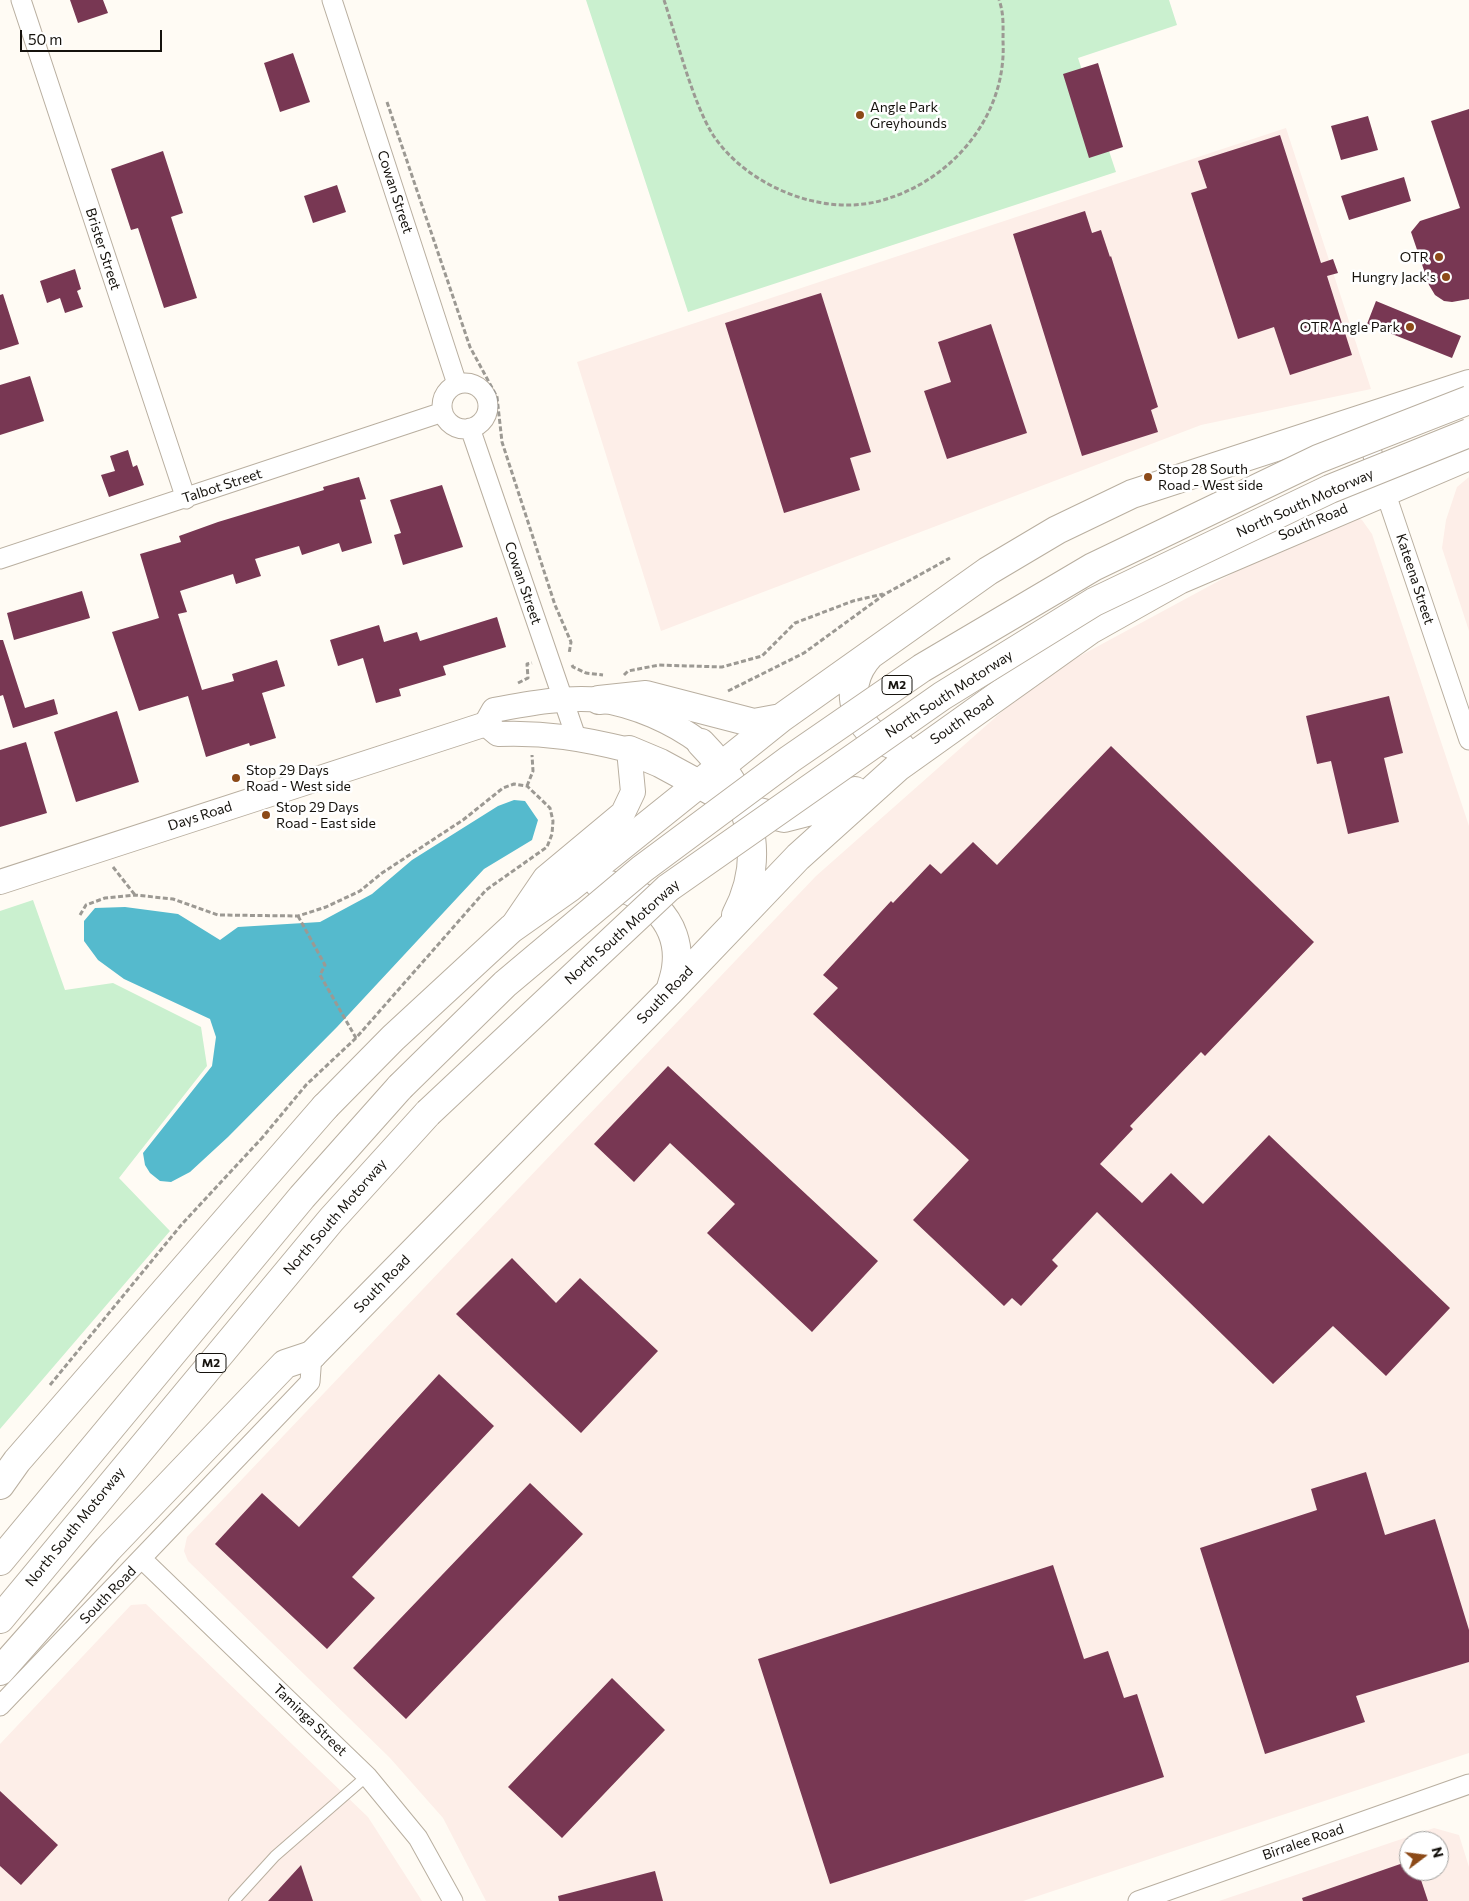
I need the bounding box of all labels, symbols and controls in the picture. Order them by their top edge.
scale bar [22,20,165,52]
text: 50 m [28,30,62,48]
place label: Angle Park Greyhounds [870,99,947,132]
marker: Angle Park Greyhounds [854,109,866,121]
street label: Cowan Street [374,148,416,236]
street label: Brister Street [82,206,124,292]
place label: OTR [1400,249,1429,265]
marker: OTR [1433,251,1445,263]
place label: Hungry Jack's [1351,269,1436,285]
marker: Hungry Jack's [1440,271,1452,283]
place label: OTR Angle Park [1300,319,1400,335]
marker: OTR Angle Park [1404,321,1416,333]
place label: Stop 28 South Road - West side [1158,461,1263,494]
street label: Talbot Street [180,465,264,507]
street label: North South Motorway [1234,465,1376,541]
marker: Stop 28 South Road - West side [1142,471,1154,483]
street label: South Road [1276,500,1350,544]
street label: Kateena Street [1392,531,1438,627]
street label: Cowan Street [501,539,545,627]
street label: North South Motorway [882,647,1016,741]
road number: M2 [882,676,912,694]
street label: South Road [927,692,997,748]
place label: Stop 29 Days Road - West side [246,762,351,794]
marker: Stop 29 Days Road - West side [230,772,242,784]
street label: Days Road [166,798,234,834]
place label: Stop 29 Days Road - East side [276,799,376,832]
marker: Stop 29 Days Road - East side [260,809,272,821]
street label: North South Motorway [561,876,683,988]
street label: South Road [633,963,697,1027]
street label: North South Motorway [280,1155,390,1279]
street label: South Road [350,1252,414,1316]
road number: M2 [196,1354,226,1372]
street label: North South Motorway [22,1464,128,1590]
street label: South Road [76,1563,140,1627]
street label: Taminga Street [270,1681,350,1759]
street label: Birralee Road [1260,1820,1346,1864]
north arrow [1399,1831,1449,1881]
text: N [1428,1845,1448,1860]

